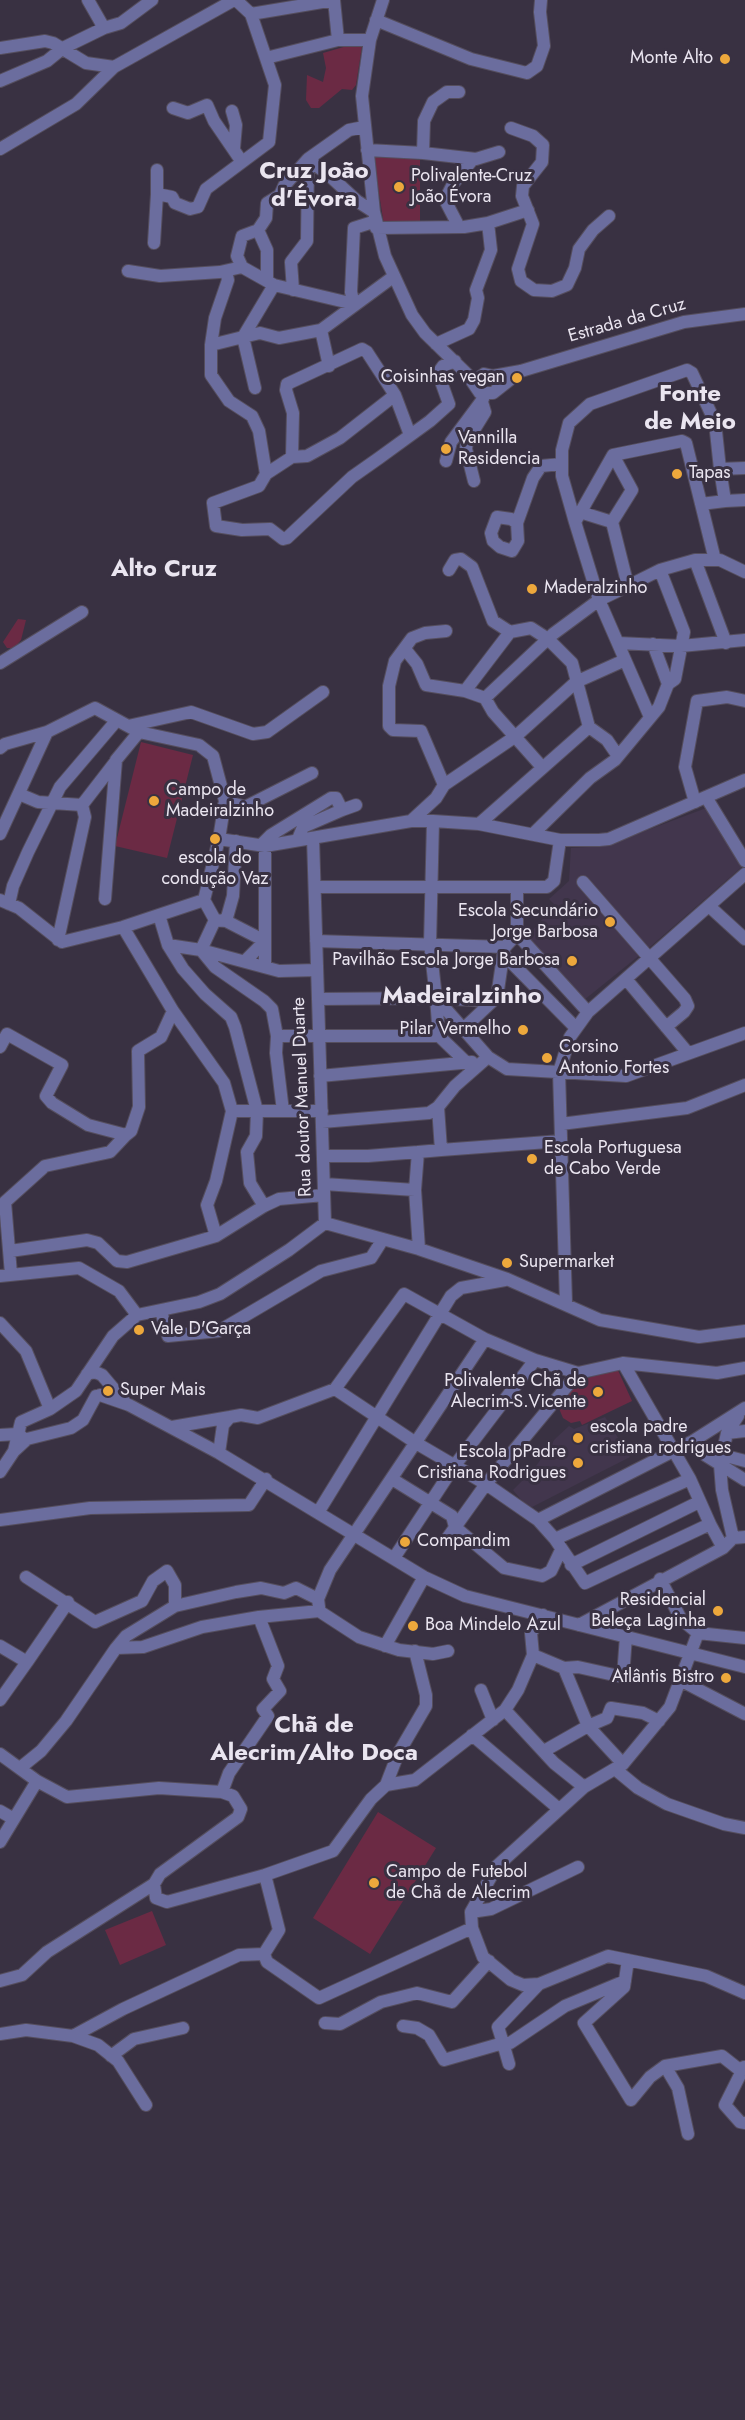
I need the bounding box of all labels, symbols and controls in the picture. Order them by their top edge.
place label: Monte Alto [630,48,713,70]
marker: Monte Alto [718,52,732,66]
district label: Cruz João d'Évora [259,158,369,214]
place label: Polivalente-Cruz João Évora [411,166,532,208]
marker: Polivalente-Cruz João Évora [392,180,406,194]
street label: Estrada da Cruz [566,294,688,348]
place label: Coisinhas vegan [381,367,505,389]
marker: Coisinhas vegan [510,371,524,385]
district label: Fonte de Meio [644,381,736,437]
place label: Vannilla Residencia [458,428,540,470]
marker: Vannilla Residencia [439,442,453,456]
place label: Tapas [689,463,730,485]
marker: Tapas [670,467,684,481]
district label: Alto Cruz [111,556,217,584]
place label: Maderalzinho [544,578,647,600]
marker: Maderalzinho [525,582,539,596]
place label: Campo de Madeiralzinho [166,780,274,822]
marker: Campo de Madeiralzinho [147,794,161,808]
marker: escola do condução Vaz [208,832,222,846]
place label: escola do condução Vaz [161,848,269,890]
place label: Escola Secundário Jorge Barbosa [458,901,598,944]
marker: Escola Secundário Jorge Barbosa [603,915,617,929]
place label: Pavilhão Escola Jorge Barbosa [332,950,560,972]
marker: Pavilhão Escola Jorge Barbosa [565,954,579,968]
district label: Madeiralzinho [382,983,542,1011]
street label: Rua doutor Manuel Duarte [289,997,317,1197]
place label: Pilar Vermelho [399,1019,511,1041]
marker: Pilar Vermelho [516,1023,530,1037]
place label: Corsino Antonio Fortes [559,1037,669,1080]
marker: Corsino Antonio Fortes [540,1051,554,1065]
place label: Escola Portuguesa de Cabo Verde [544,1138,682,1180]
marker: Escola Portuguesa de Cabo Verde [525,1152,539,1166]
place label: Supermarket [519,1252,614,1274]
marker: Supermarket [500,1256,514,1270]
place label: Vale D'Garça [151,1319,251,1341]
marker: Vale D'Garça [132,1323,146,1337]
place label: Polivalente Chã de Alecrim-S.Vicente [444,1371,586,1414]
place label: Super Mais [120,1380,206,1402]
marker: Super Mais [101,1384,115,1398]
marker: Polivalente Chã de Alecrim-S.Vicente [591,1385,605,1399]
place label: escola padre cristiana rodrigues [590,1417,731,1460]
marker: escola padre cristiana rodrigues [571,1431,585,1445]
place label: Escola pPadre Cristiana Rodrigues [417,1442,566,1484]
marker: Escola pPadre Cristiana Rodrigues [571,1456,585,1470]
place label: Compandim [417,1531,511,1553]
marker: Compandim [398,1535,412,1549]
place label: Residencial Beleça Laginha [591,1590,706,1632]
marker: Residencial Beleça Laginha [711,1604,725,1618]
place label: Boa Mindelo Azul [425,1615,561,1637]
marker: Boa Mindelo Azul [406,1619,420,1633]
place label: Atlântis Bistro [612,1667,714,1689]
marker: Atlântis Bistro [719,1671,733,1685]
district label: Chã de Alecrim/Alto Doca [210,1712,418,1768]
place label: Campo de Futebol de Chã de Alecrim [386,1862,531,1904]
marker: Campo de Futebol de Chã de Alecrim [367,1876,381,1890]

